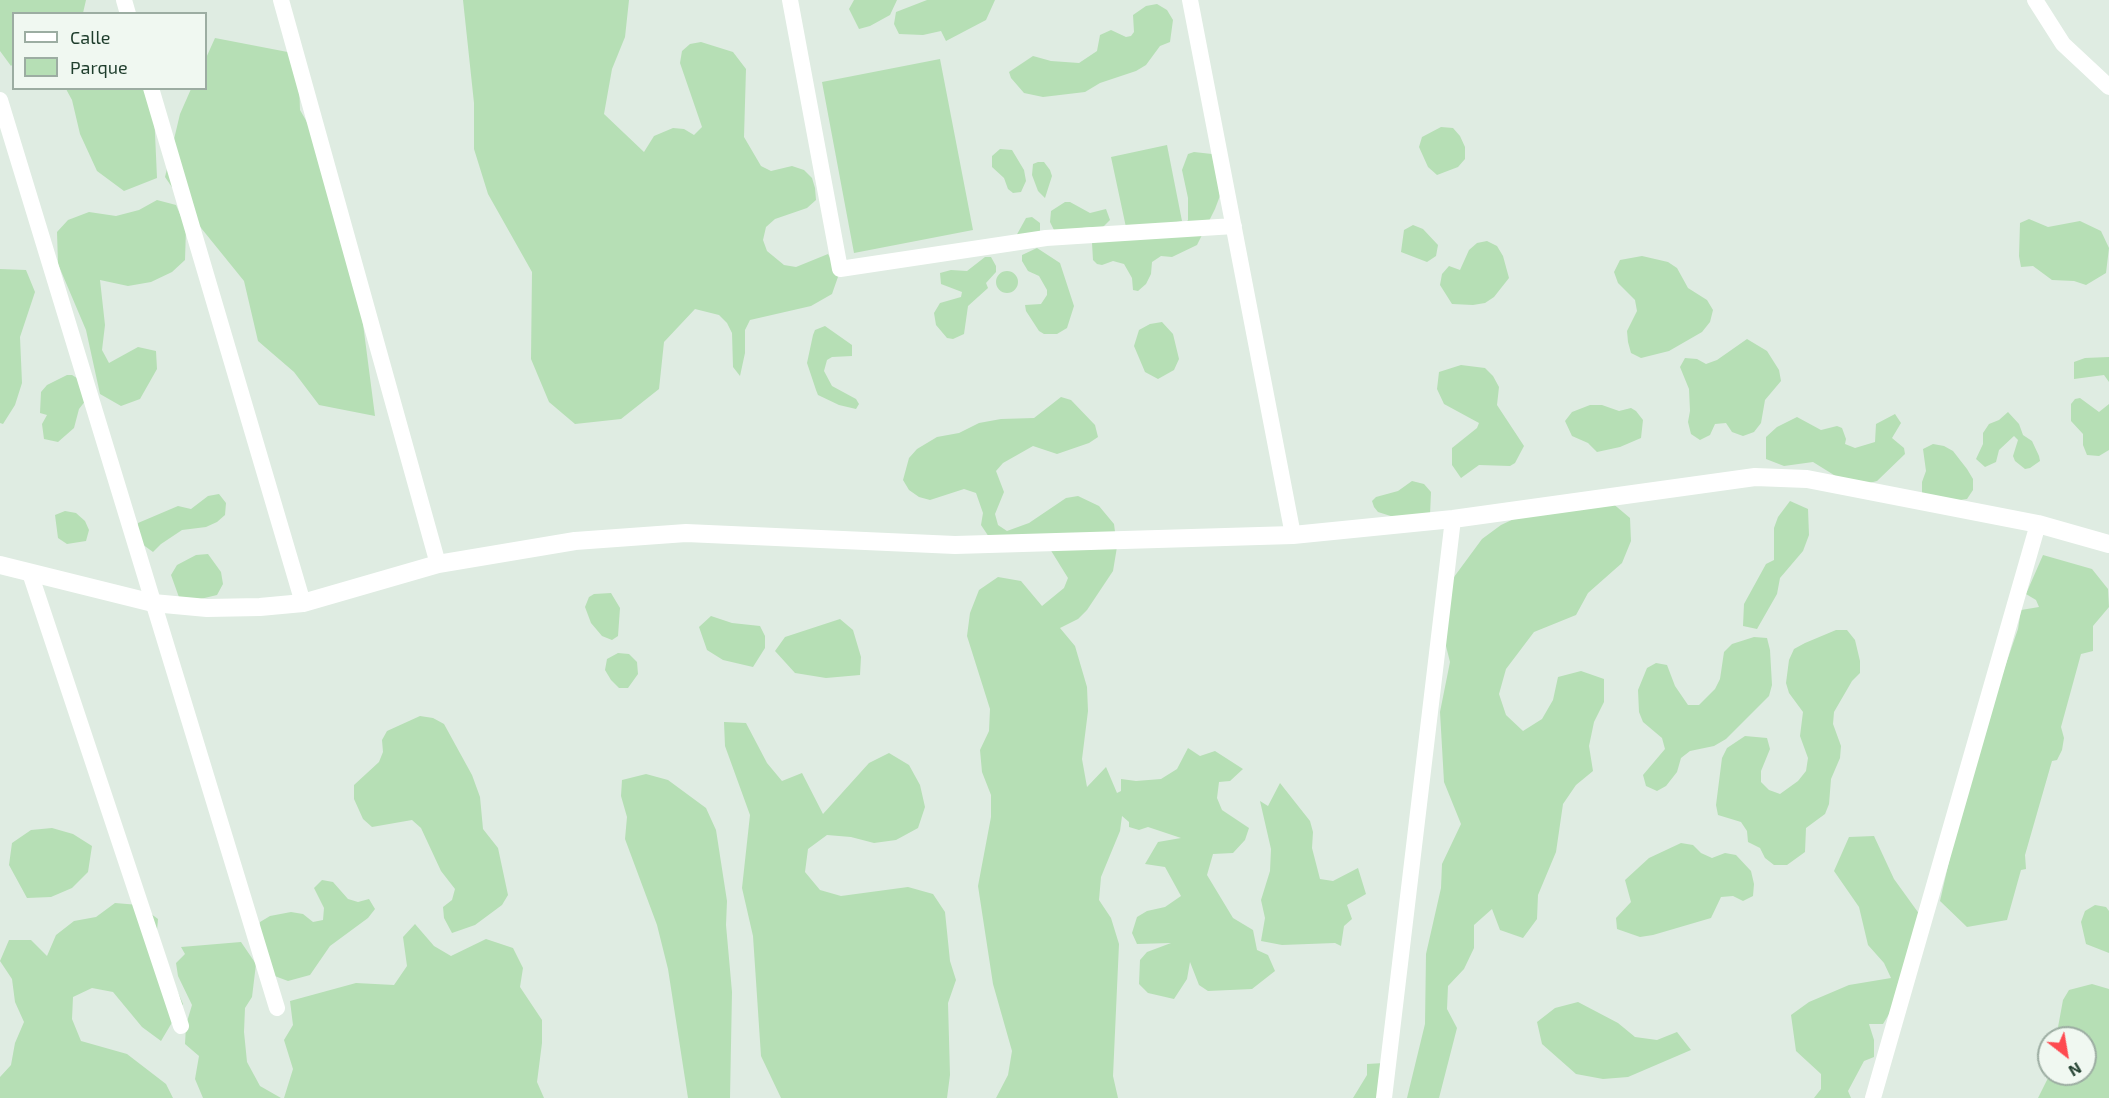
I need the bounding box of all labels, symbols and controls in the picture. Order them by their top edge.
legend [12,12,207,90]
text: Calle [70,26,111,48]
text: Parque [70,56,128,78]
north arrow [2037,1026,2097,1086]
text: N [2066,1059,2085,1081]

